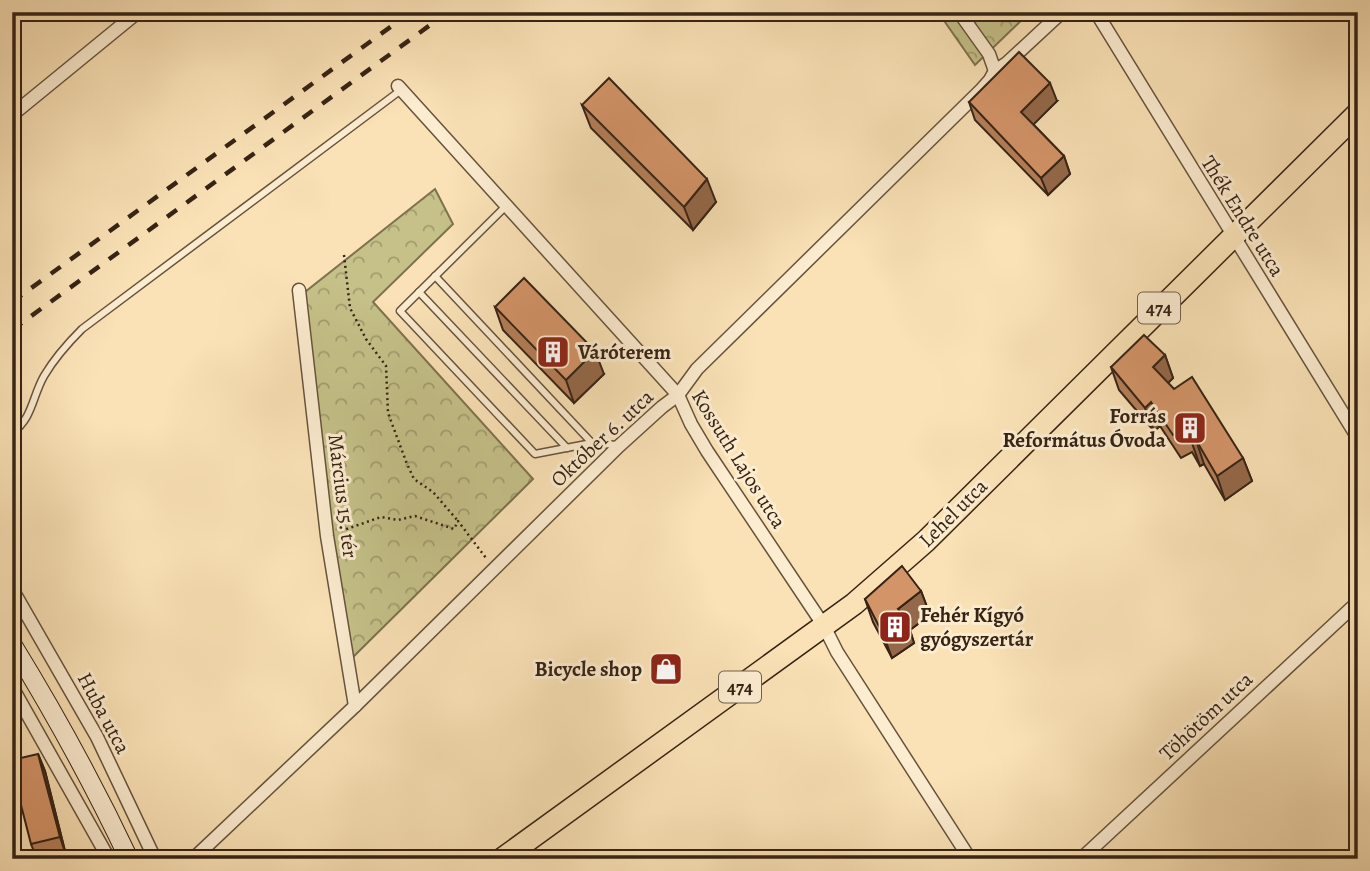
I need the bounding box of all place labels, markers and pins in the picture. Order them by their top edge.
building icon: Váróterem [534,333,572,371]
place label: Váróterem [577,338,671,366]
place label: Forrás Református Óvoda [1002,402,1167,454]
building icon: Forrás Református Óvoda [1171,409,1209,447]
place label: Fehér Kígyó gyógyszertár [920,601,1034,653]
building icon: Fehér Kígyó gyógyszertár [876,608,914,646]
shop icon: Bicycle shop [647,650,685,688]
place label: Bicycle shop [534,655,642,683]

